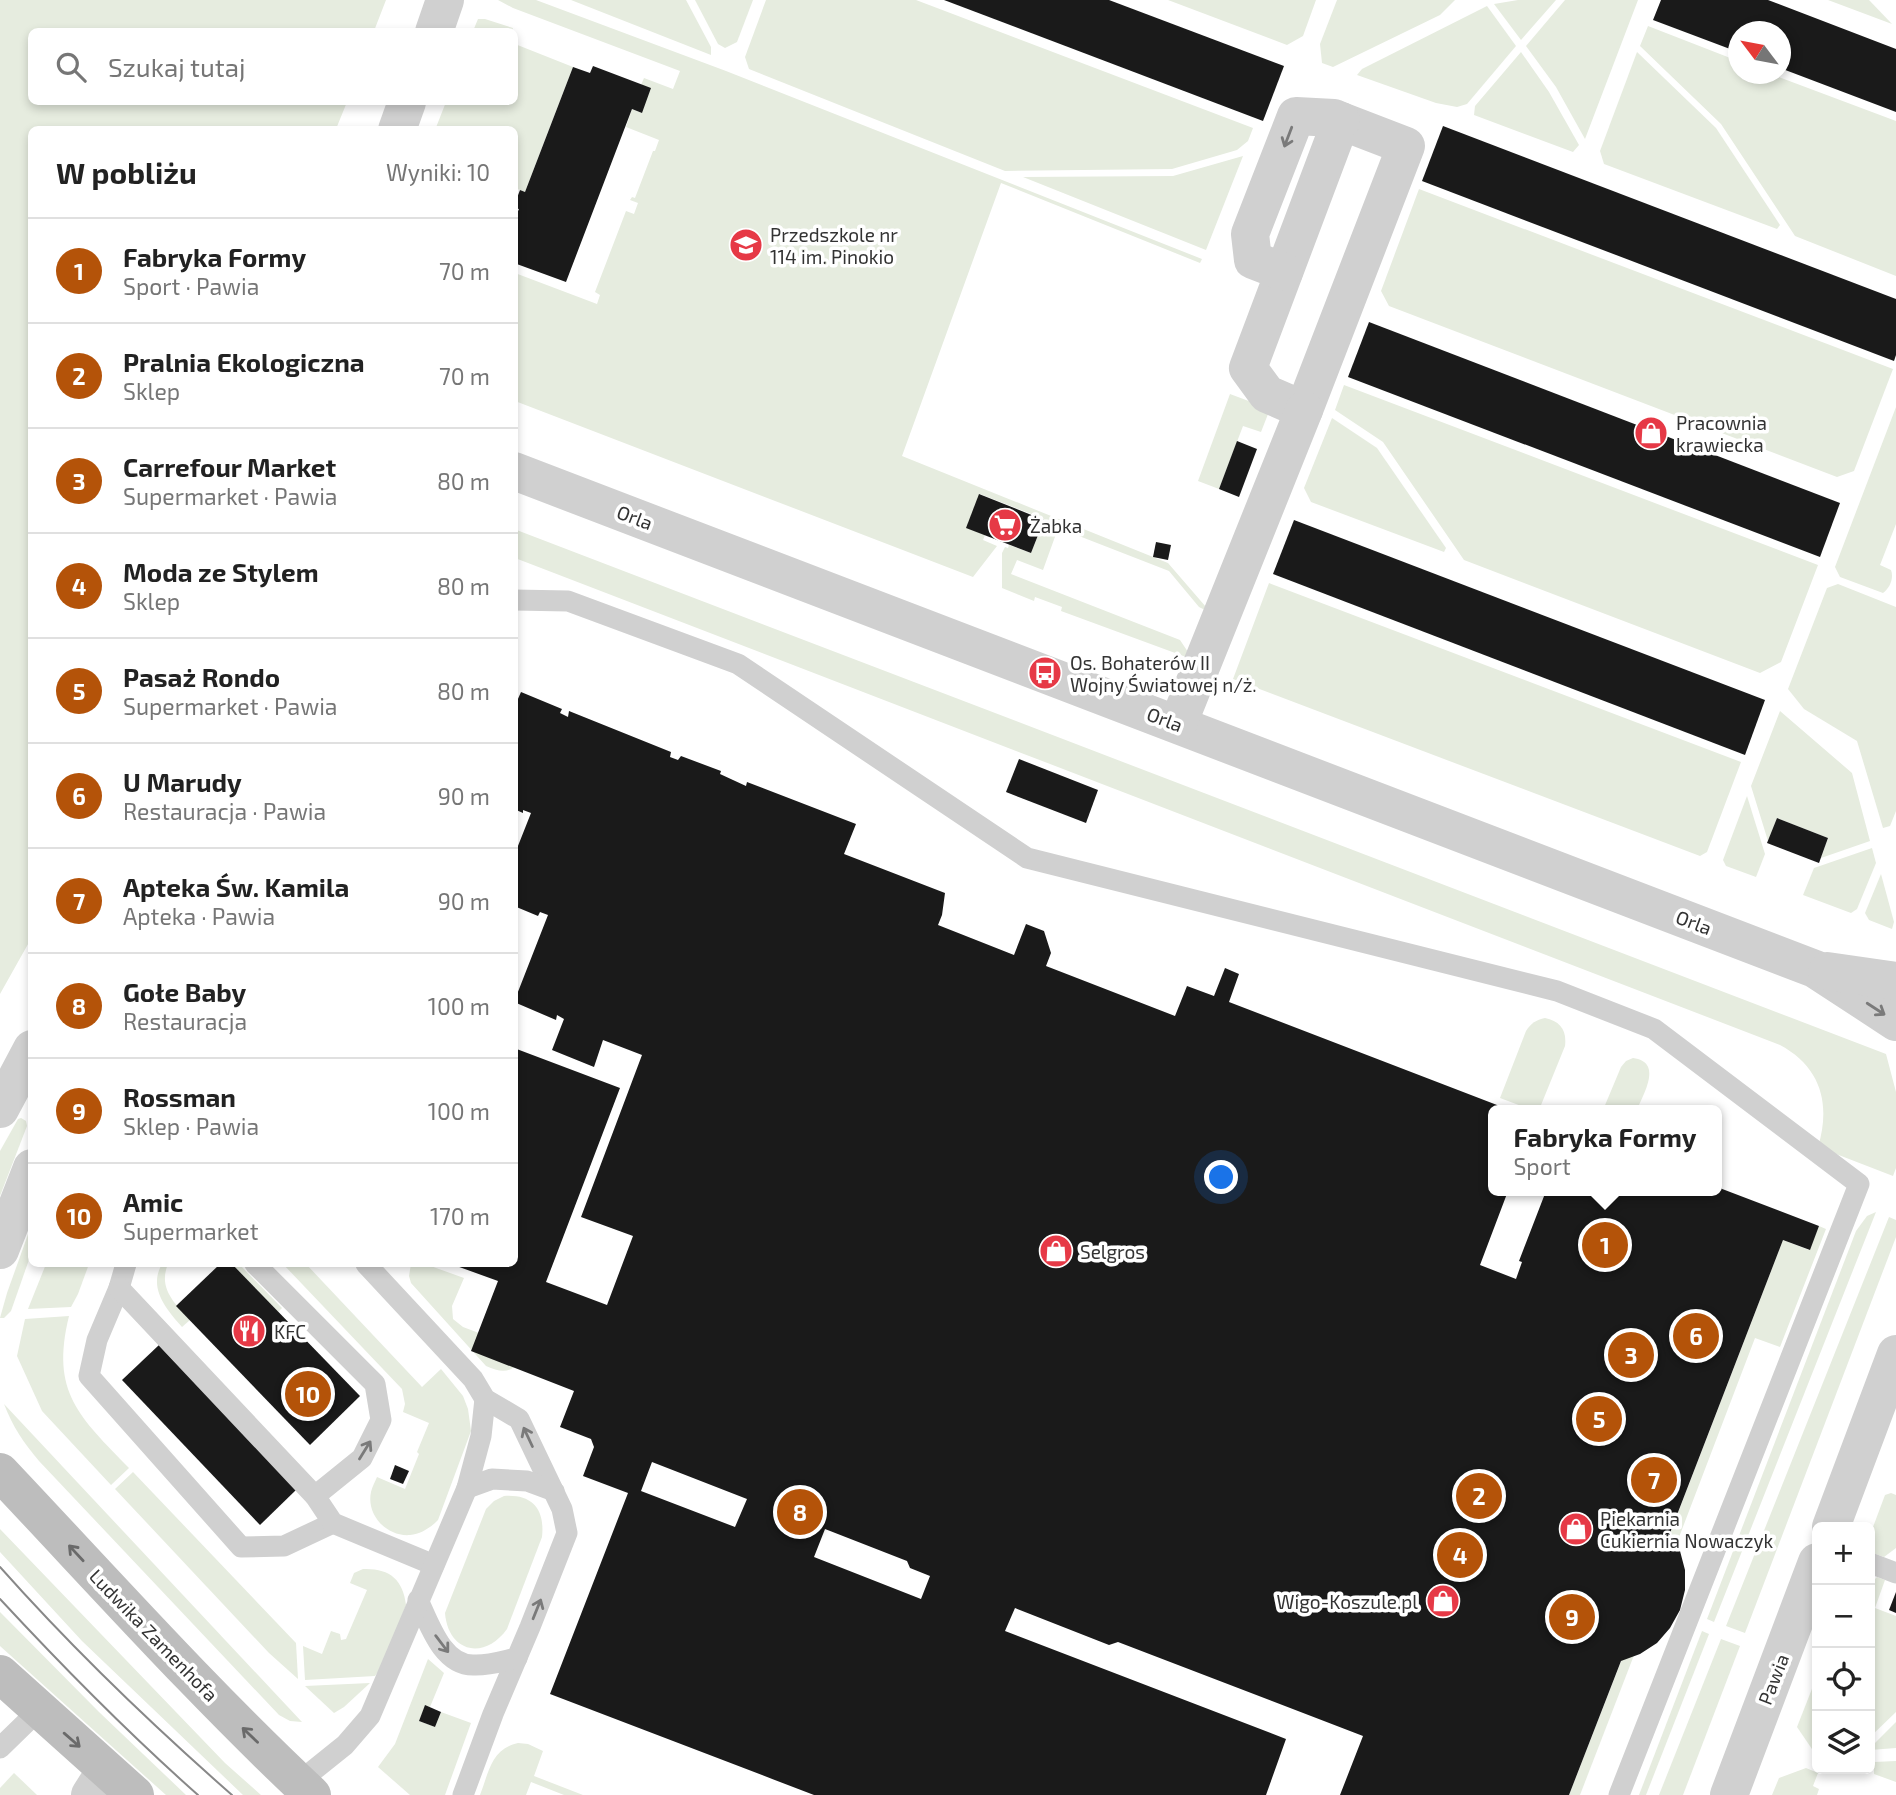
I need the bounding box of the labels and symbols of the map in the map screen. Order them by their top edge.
north arrow [1728,21,1791,84]
one-way arrow [1280,125,1293,147]
place label: Przedszkole nr 114 im. Pinokio [770,223,898,268]
school or university icon: Przedszkole nr 114 im. Pinokio [727,226,765,264]
place label: Pracownia krawiecka [1676,411,1767,456]
shop icon: Pracownia krawiecka [1632,414,1670,452]
street label: Orla [614,500,656,534]
supermarket icon: Żabka [986,506,1024,544]
place label: Żabka [1030,514,1082,537]
place label: Os. Bohaterów II Wojny Światowej n/ż. [1070,651,1257,696]
bus stop icon: Os. Bohaterów II Wojny Światowej n/ż. [1026,654,1064,692]
street label: Orla [1144,702,1186,736]
street label: Orla [1673,905,1715,939]
one-way arrow [1866,1002,1885,1016]
your location [1204,1160,1238,1194]
pin: 1 [1582,1219,1628,1271]
shop icon: Selgros [1037,1232,1075,1270]
place label: Selgros [1080,1240,1145,1263]
pin: 6 [1673,1310,1719,1362]
restaurant icon: KFC [230,1312,268,1350]
place label: KFC [274,1320,306,1343]
pin: 3 [1608,1329,1654,1381]
pin: 10 [285,1368,331,1420]
pin: 5 [1576,1393,1622,1445]
one-way arrow [520,1427,534,1448]
one-way arrow [358,1441,372,1461]
pin: 7 [1631,1454,1677,1506]
pin: 2 [1456,1470,1502,1522]
pin: 8 [777,1486,823,1538]
place label: Piekarnia Cukiernia Nowaczyk [1600,1507,1773,1552]
shop icon: Piekarnia Cukiernia Nowaczyk [1557,1510,1595,1548]
pin: 4 [1437,1529,1483,1581]
one-way arrow [67,1545,84,1562]
street label: Ludwika Zamenhofa [85,1564,223,1706]
shop icon: Wigo-Koszule.pl [1424,1582,1462,1620]
place label: Wigo-Koszule.pl [1277,1590,1418,1613]
pin: 9 [1549,1591,1595,1643]
one-way arrow [532,1599,545,1621]
one-way arrow [434,1635,449,1654]
street label: Pawia [1753,1650,1793,1708]
one-way arrow [242,1726,259,1743]
one-way arrow [63,1732,81,1748]

